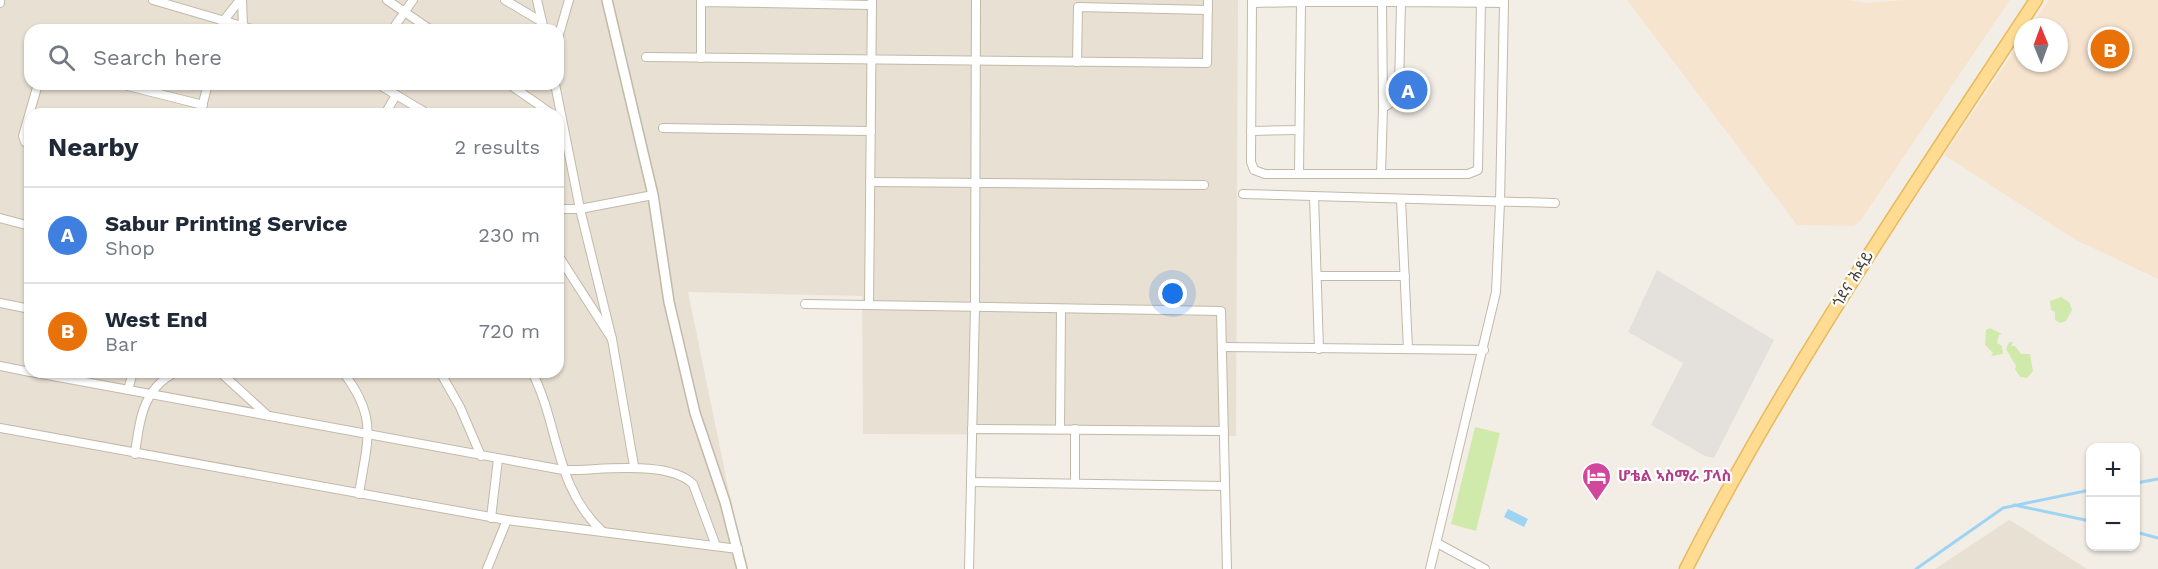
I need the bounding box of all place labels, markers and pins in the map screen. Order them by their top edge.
pin: B [2090,26,2130,72]
pin: A [1388,68,1428,112]
hotel icon: ሆቴል ኣስማራ ፓላስ [1581,460,1613,502]
place label: ሆቴል ኣስማራ ፓላስ [1618,467,1731,485]

